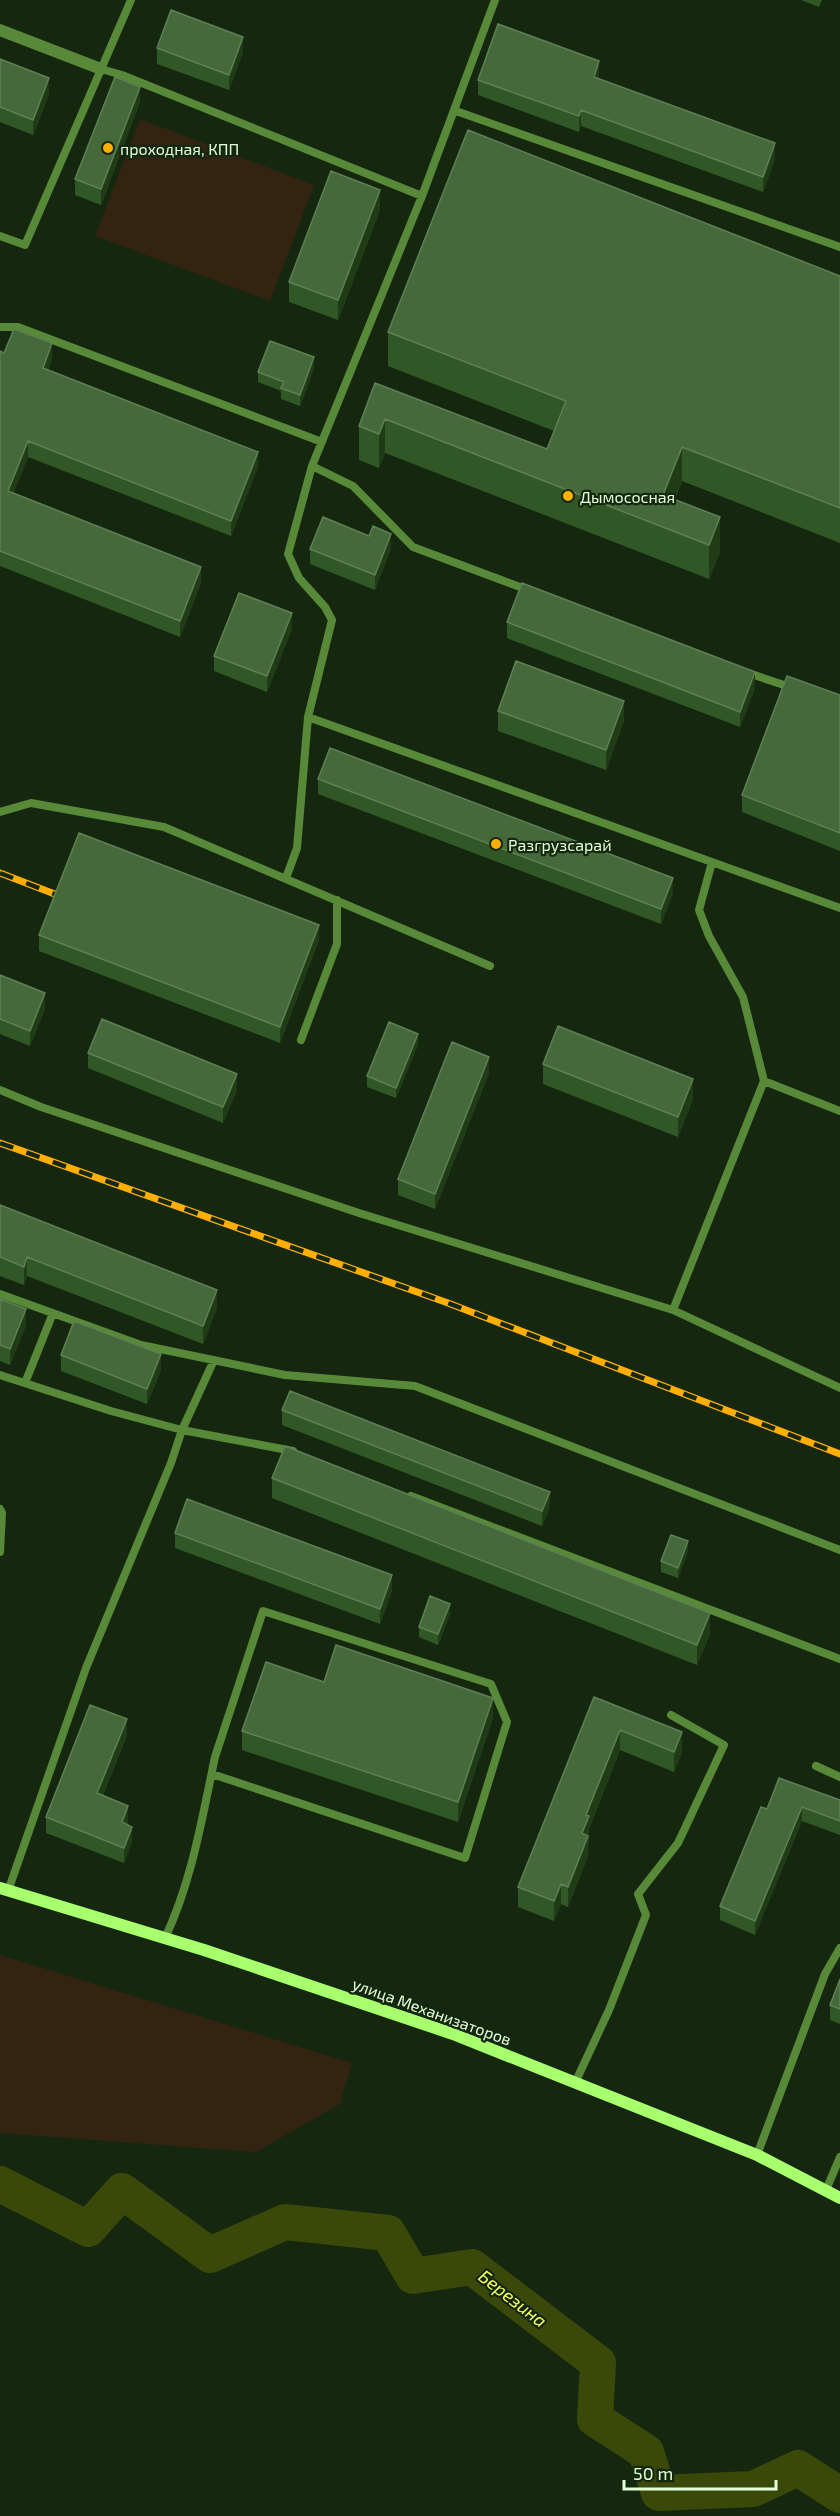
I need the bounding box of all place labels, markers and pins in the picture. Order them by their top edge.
place label: проходная, КПП [120,139,239,158]
marker: проходная, КПП [101,141,115,155]
place label: Дымососная [580,487,675,506]
marker: Дымососная [561,489,575,503]
place label: Разгрузсарай [508,835,612,855]
marker: Разгрузсарай [489,837,503,851]

